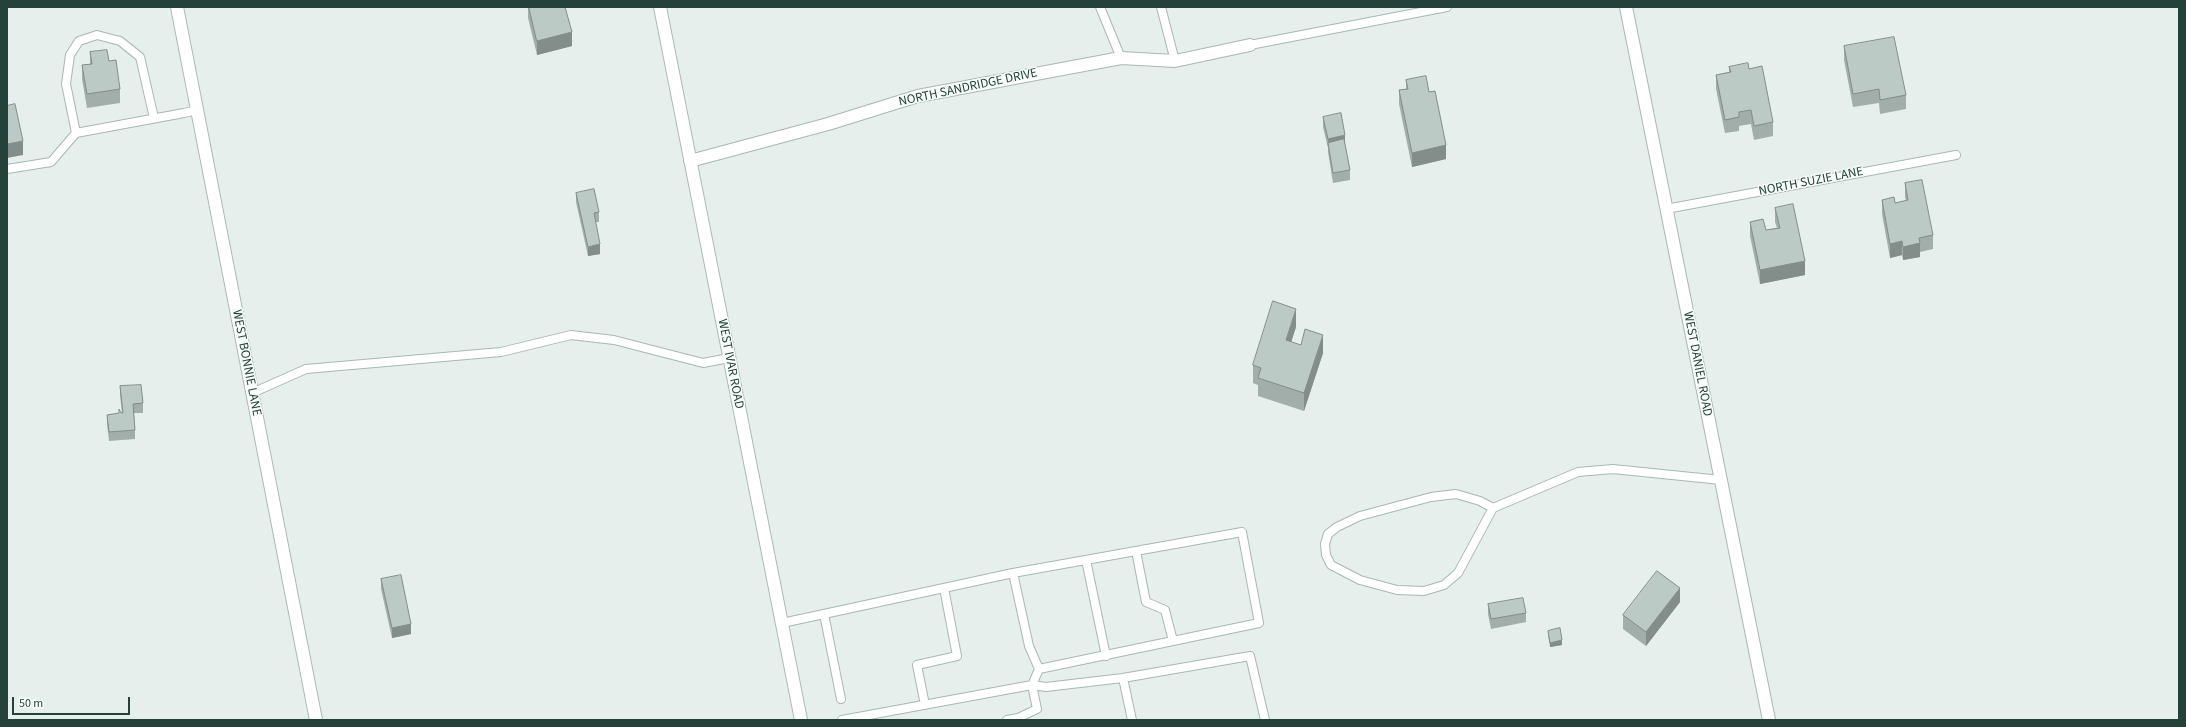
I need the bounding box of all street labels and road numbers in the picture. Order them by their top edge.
street label: NORTH SANDRIDGE DRIVE [897,66,1039,110]
street label: NORTH SUZIE LANE [1757,164,1865,200]
street label: WEST BONNIE LANE [228,309,264,417]
street label: WEST DANIEL ROAD [1679,310,1715,418]
street label: WEST IVAR ROAD [714,318,746,410]

